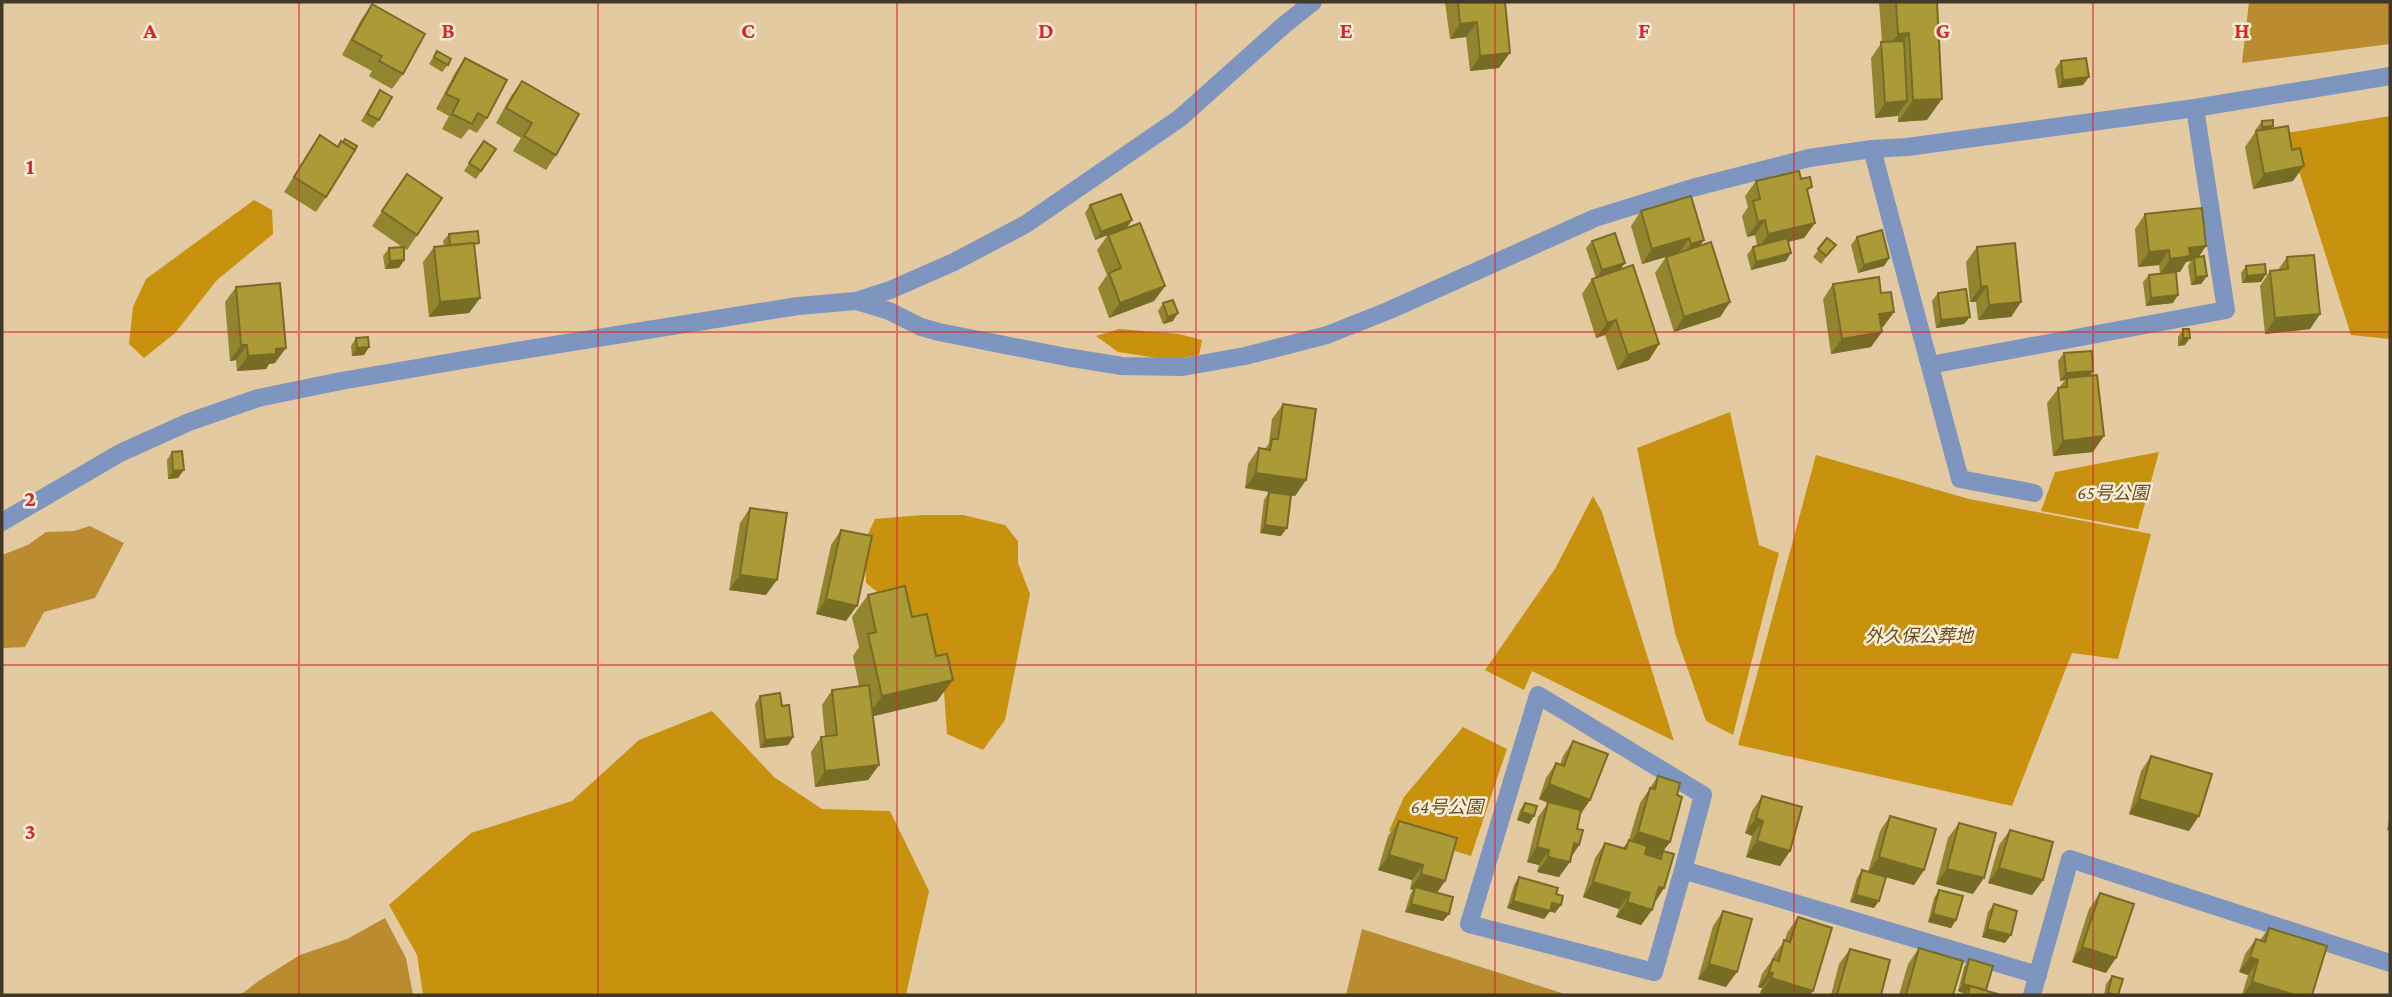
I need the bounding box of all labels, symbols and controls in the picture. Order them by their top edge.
text: A [142,17,157,43]
text: B [441,17,455,43]
text: C [741,17,755,43]
text: D [1038,17,1054,43]
text: E [1339,17,1353,43]
text: F [1638,17,1650,43]
text: G [1936,17,1951,43]
text: H [2234,17,2250,43]
text: 1 [26,153,35,179]
park label: 65号公園 [2077,483,2152,503]
text: 2 [24,485,36,511]
park label: 外久保公葬地 [1865,626,1975,646]
park label: 64号公園 [1411,797,1486,817]
text: 3 [24,818,36,844]

